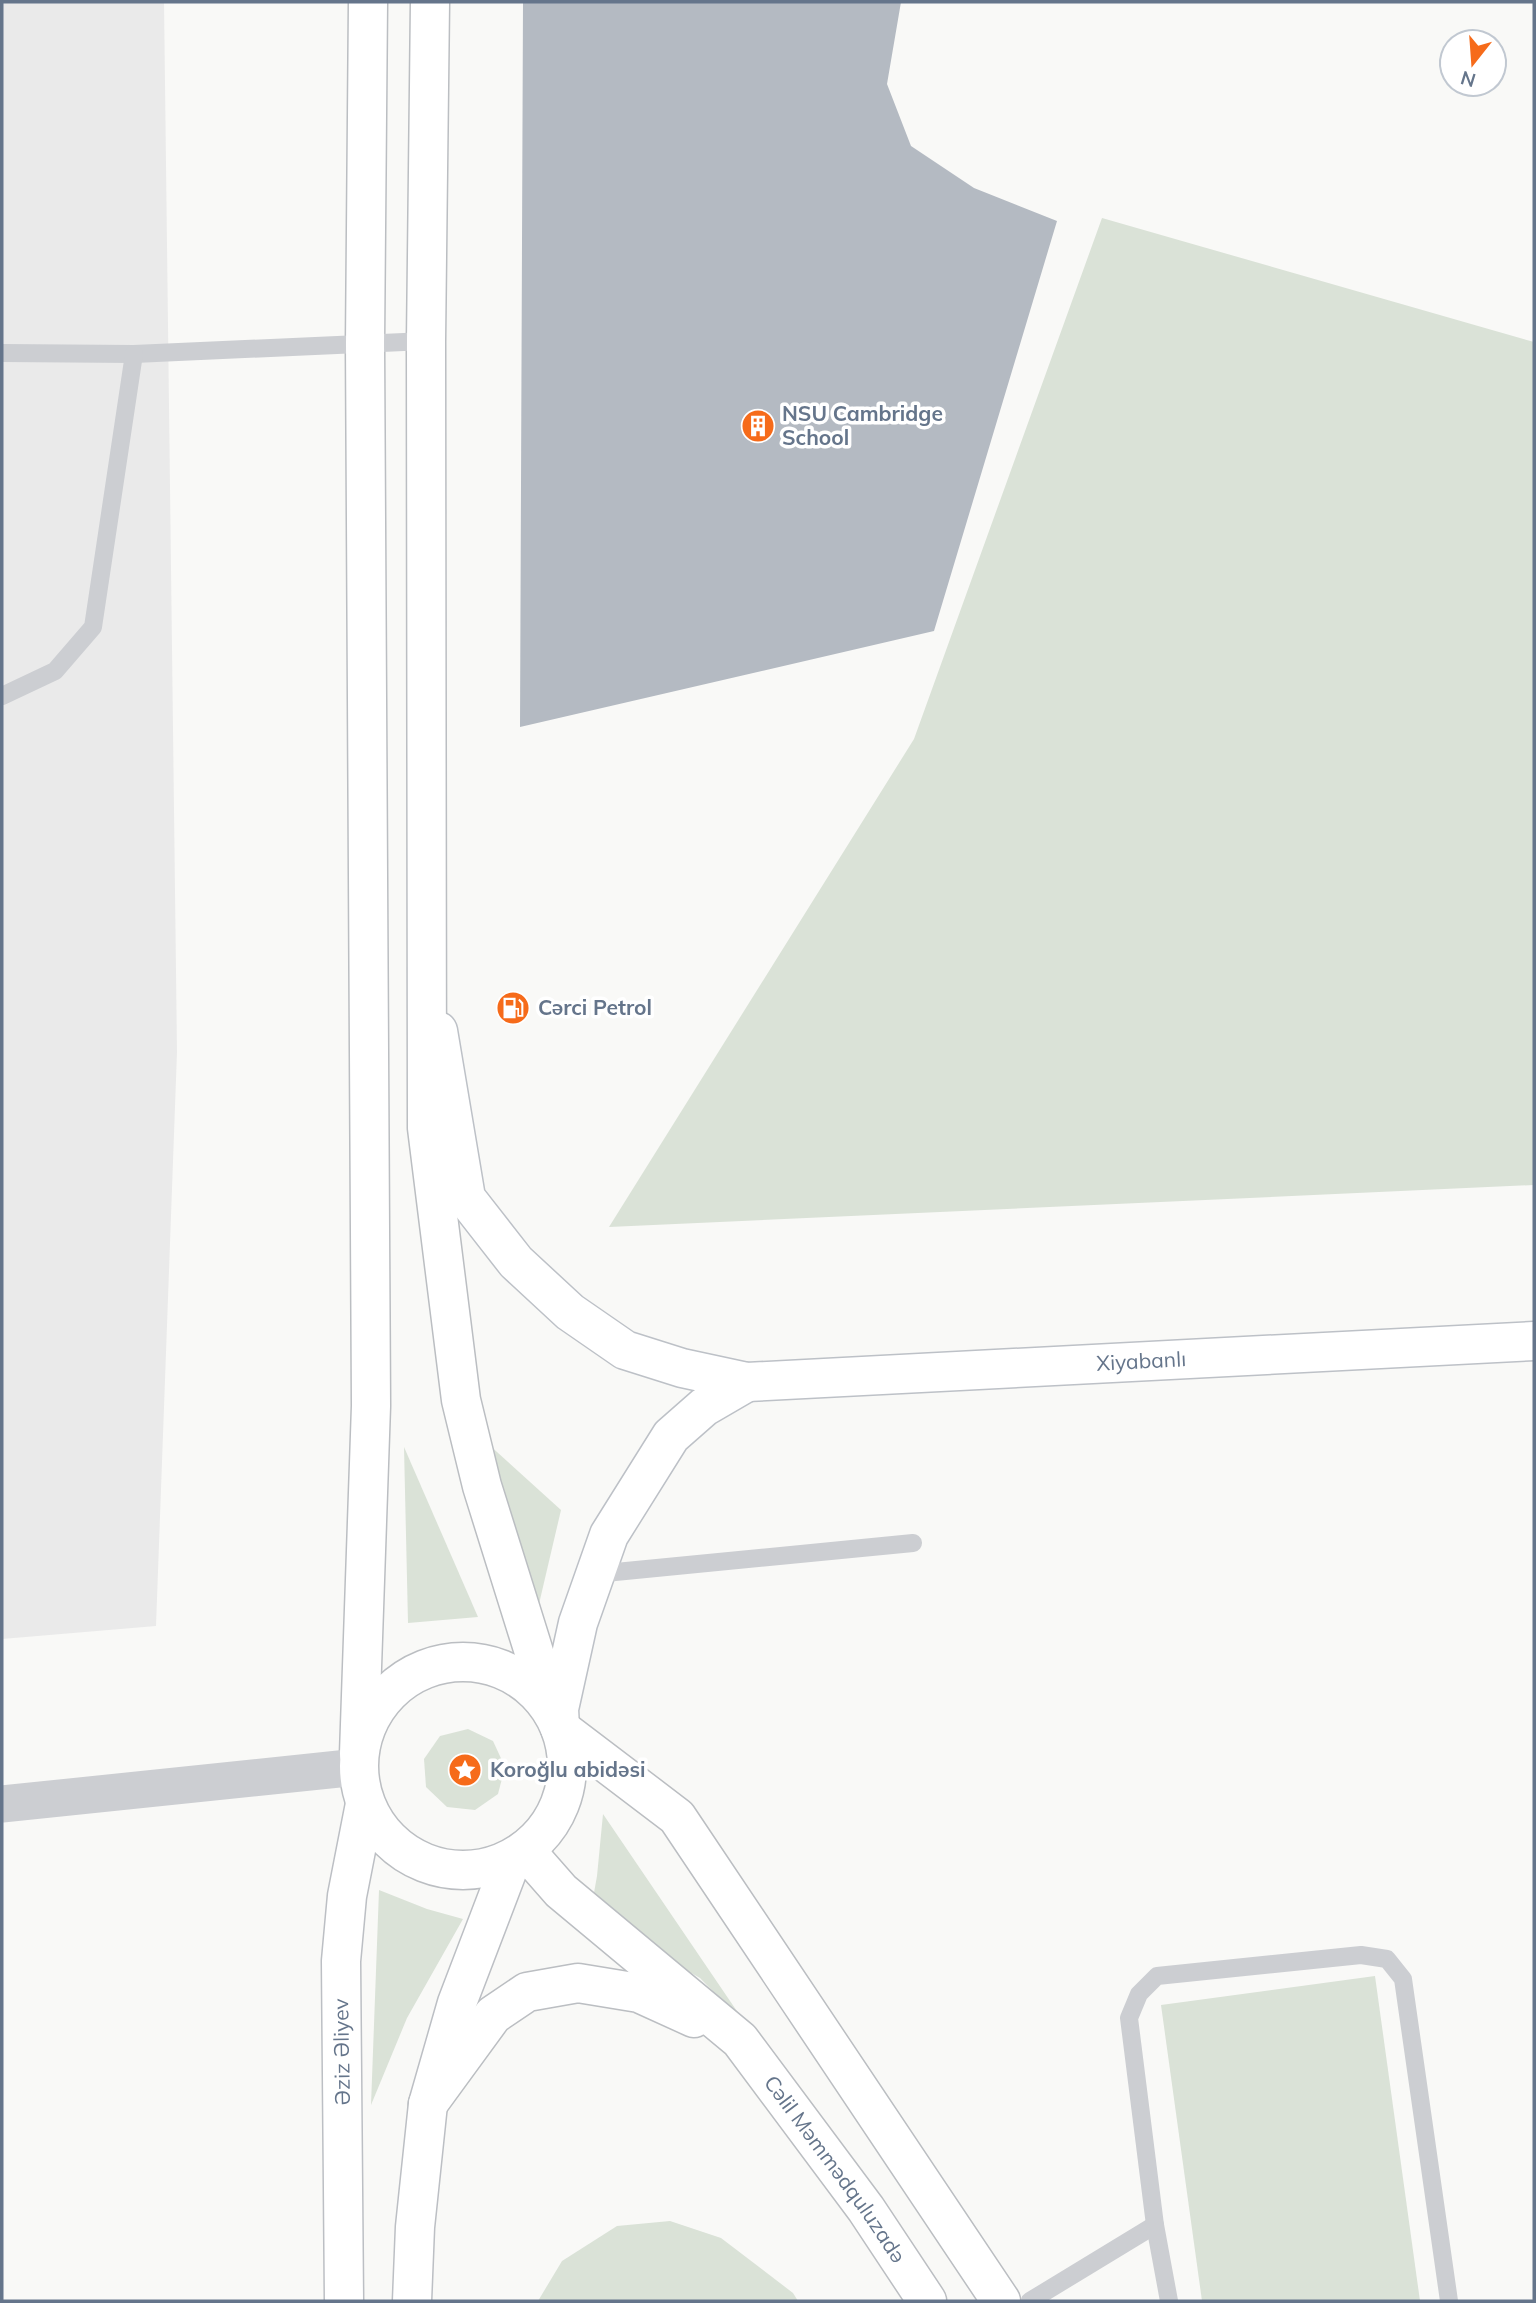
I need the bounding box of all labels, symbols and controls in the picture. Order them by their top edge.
north arrow [1438,28,1508,98]
text: N [1458,66,1478,93]
place label: NSU Cambridge School [782,400,943,450]
building icon: NSU Cambridge School [739,407,777,445]
fuel station icon: Cərci Petrol [494,989,532,1027]
place label: Cərci Petrol [538,994,652,1020]
street label: Xiyabanlı [1096,1345,1187,1376]
place icon: Koroğlu abidəsi [446,1751,484,1789]
place label: Koroğlu abidəsi [490,1756,646,1782]
street label: Əziz Əliyev [327,1998,355,2106]
street label: Cəlil Məmmədquluzadə [759,2070,912,2268]

